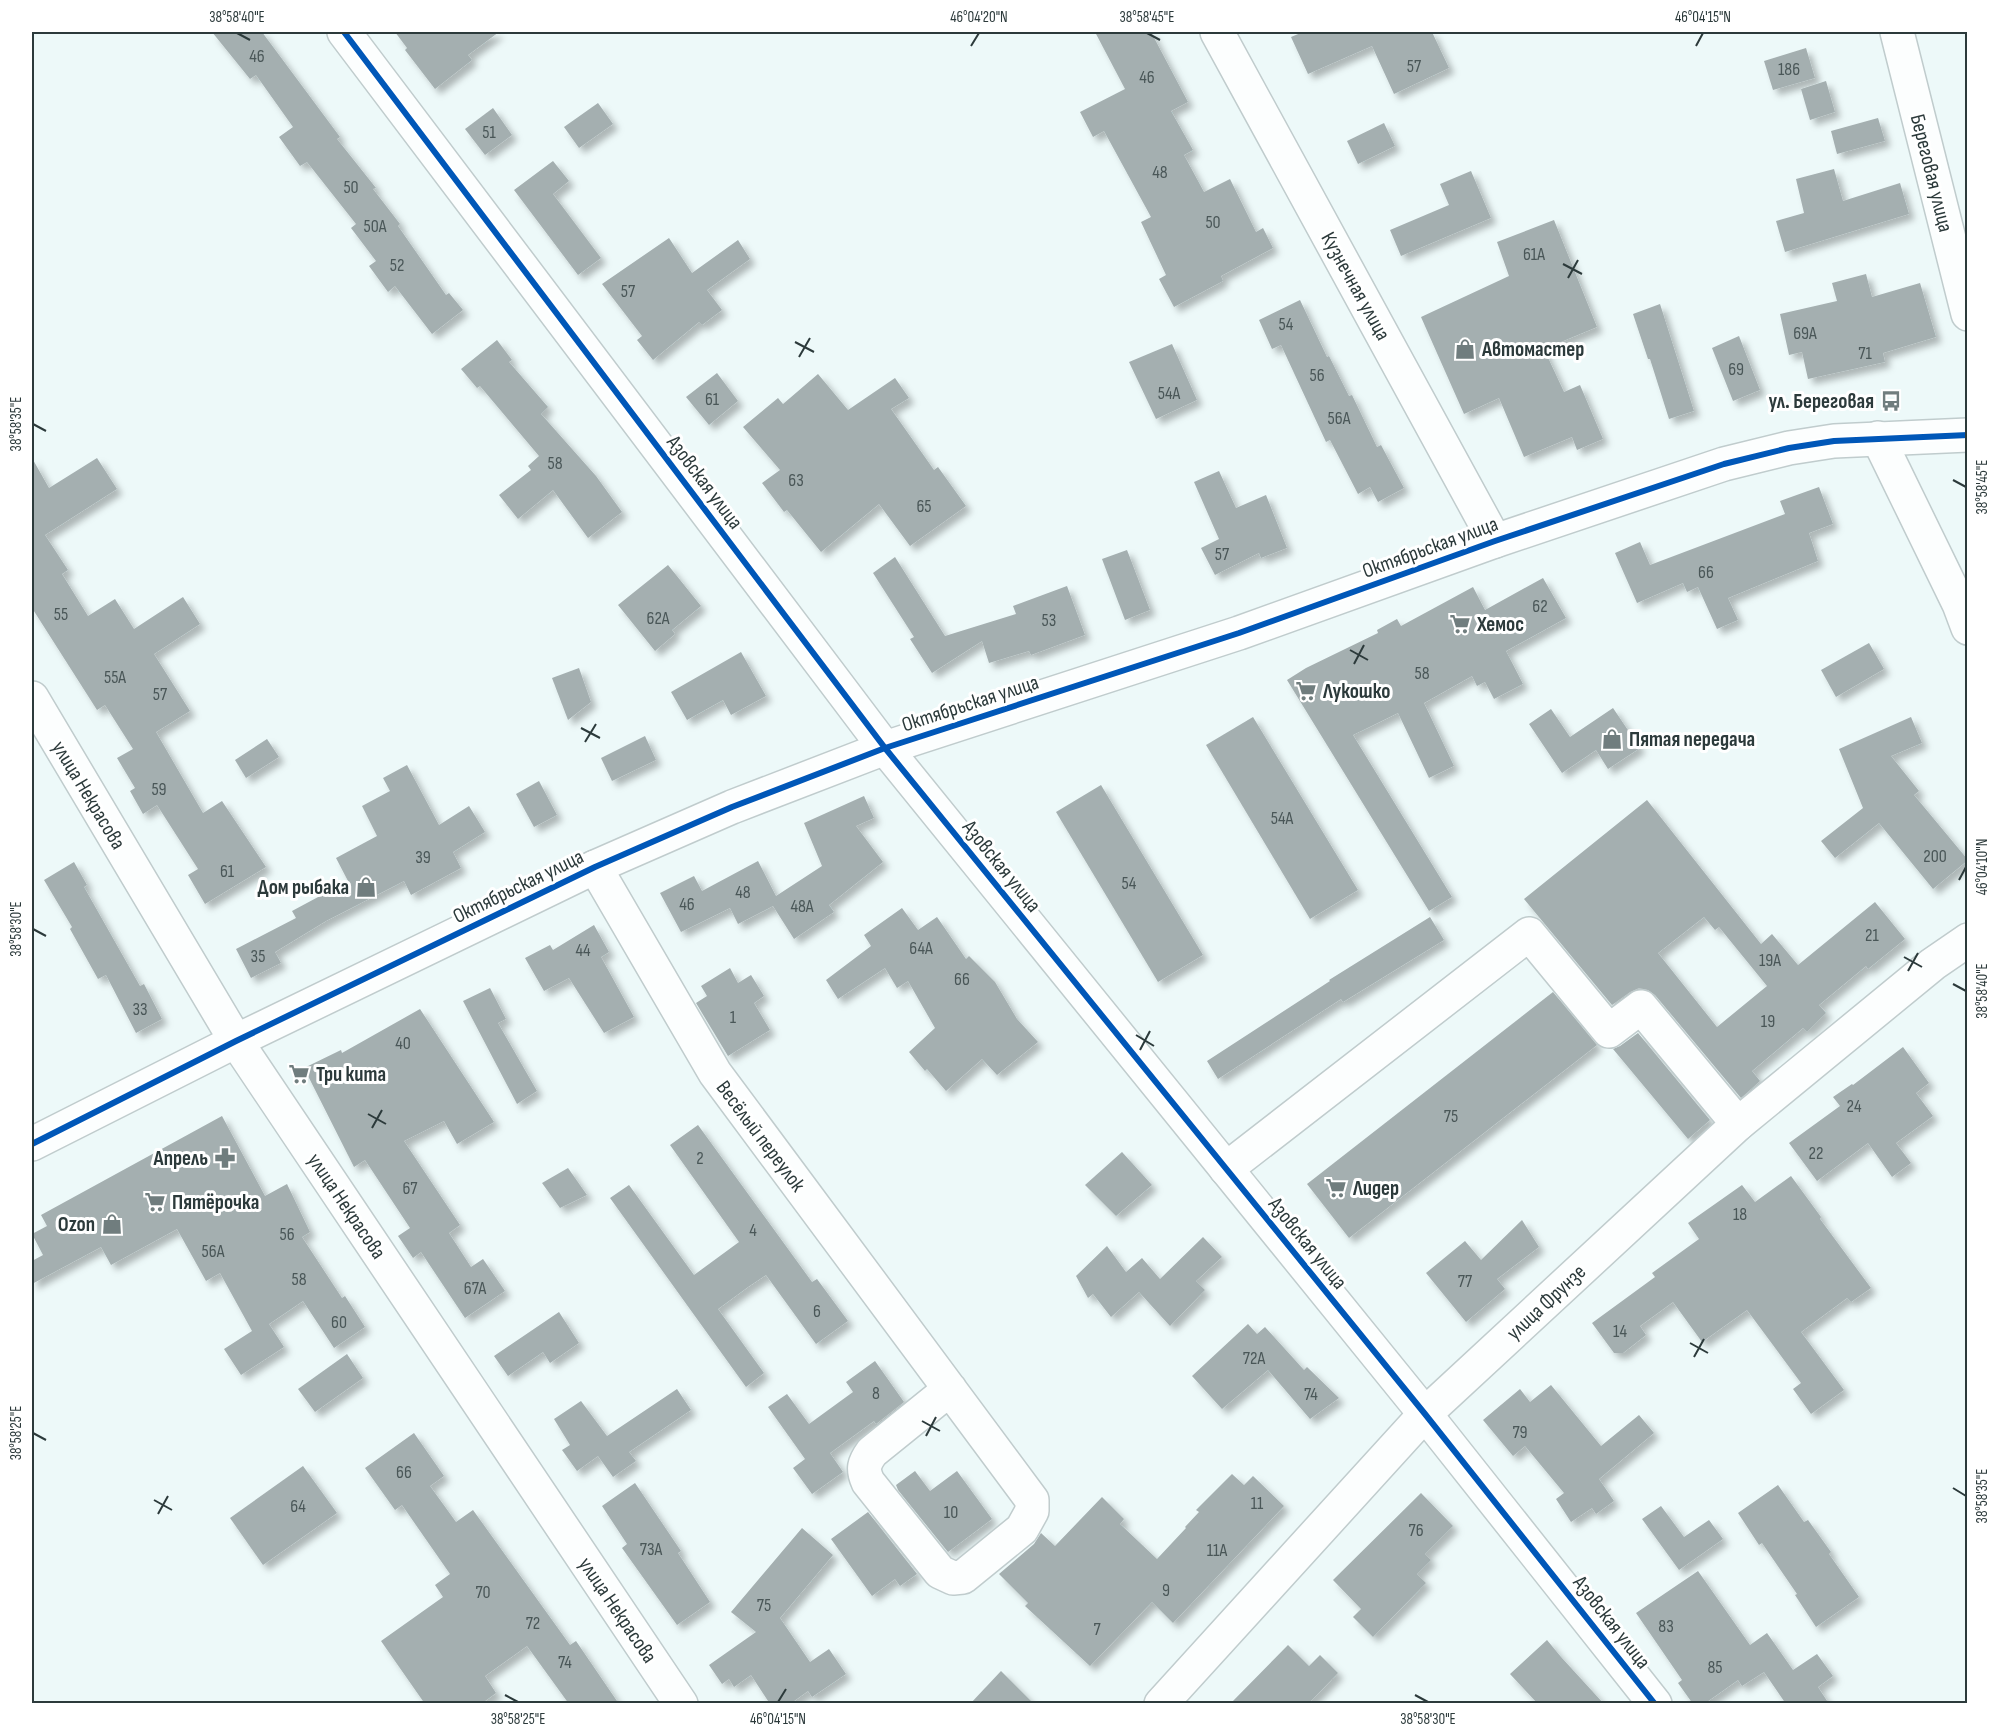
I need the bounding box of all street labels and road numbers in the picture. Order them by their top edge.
street label: Береговая улица [1905,112,1958,235]
street label: Кузнечная улица [1316,228,1396,345]
street label: Азовская улица [661,430,748,534]
street label: Октябрьская улица [1359,511,1501,584]
street label: Октябрьская улица [899,670,1042,737]
street label: улица Некрасова [46,737,131,854]
street label: Азовская улица [956,815,1046,917]
street label: Октябрьская улица [449,844,588,929]
street label: Весёлый переулок [711,1076,810,1197]
street label: улица Некрасова [302,1149,391,1264]
street label: Азовская улица [1262,1192,1352,1294]
street label: улица Фрунзе [1502,1259,1591,1345]
street label: улица Некрасова [573,1553,662,1668]
street label: Азовская улица [1567,1570,1656,1674]

